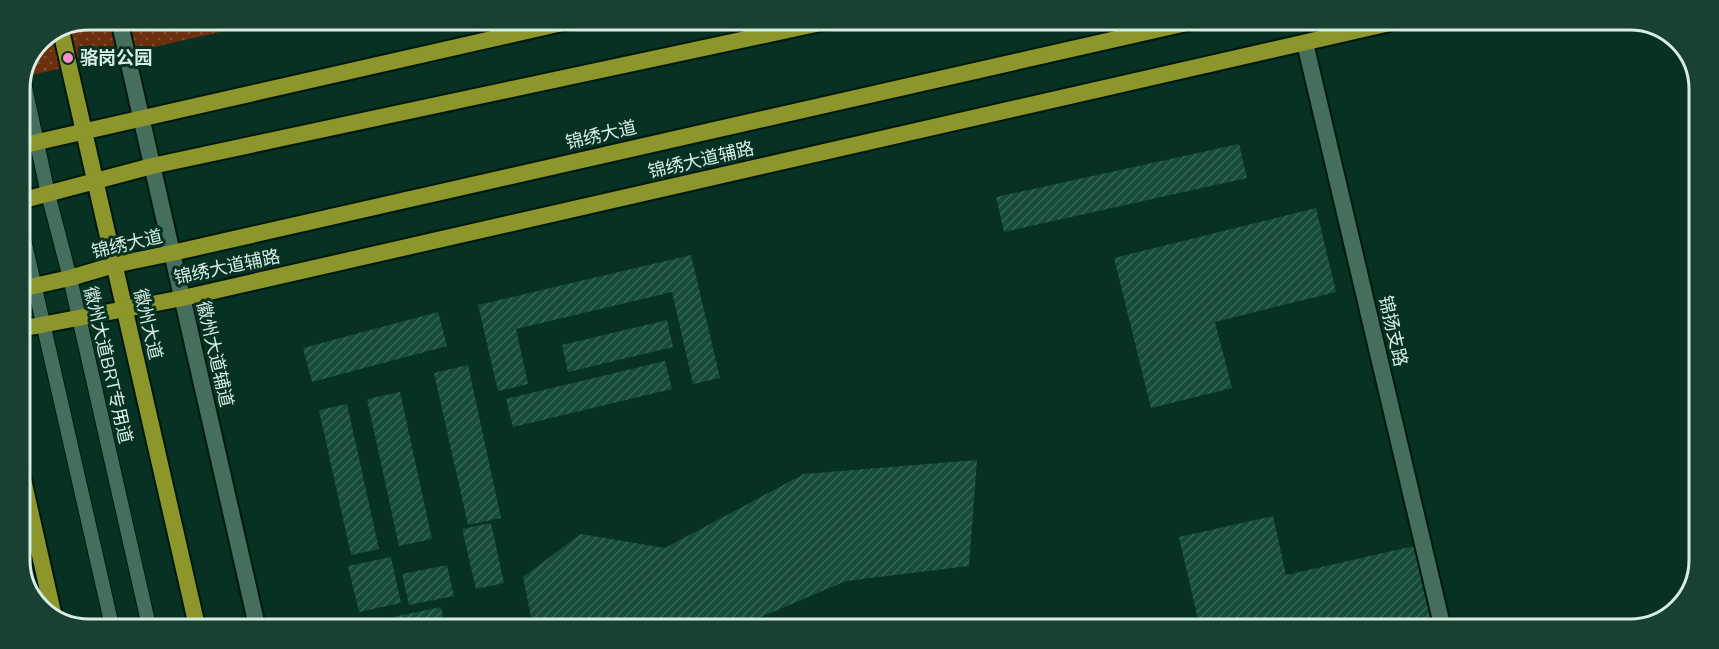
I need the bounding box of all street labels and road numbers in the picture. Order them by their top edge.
street label: 锦绣大道 [563,115,639,155]
street label: 锦绣大道辅路 [646,136,756,184]
street label: 锦绣大道 [89,224,165,264]
street label: 锦绣大道辅路 [172,244,282,290]
street label: 徽州大道BRT专用道 [78,284,138,446]
street label: 徽州大道 [128,286,168,362]
street label: 锦扬支路 [1373,293,1413,369]
street label: 徽州大道辅道 [191,299,239,409]

